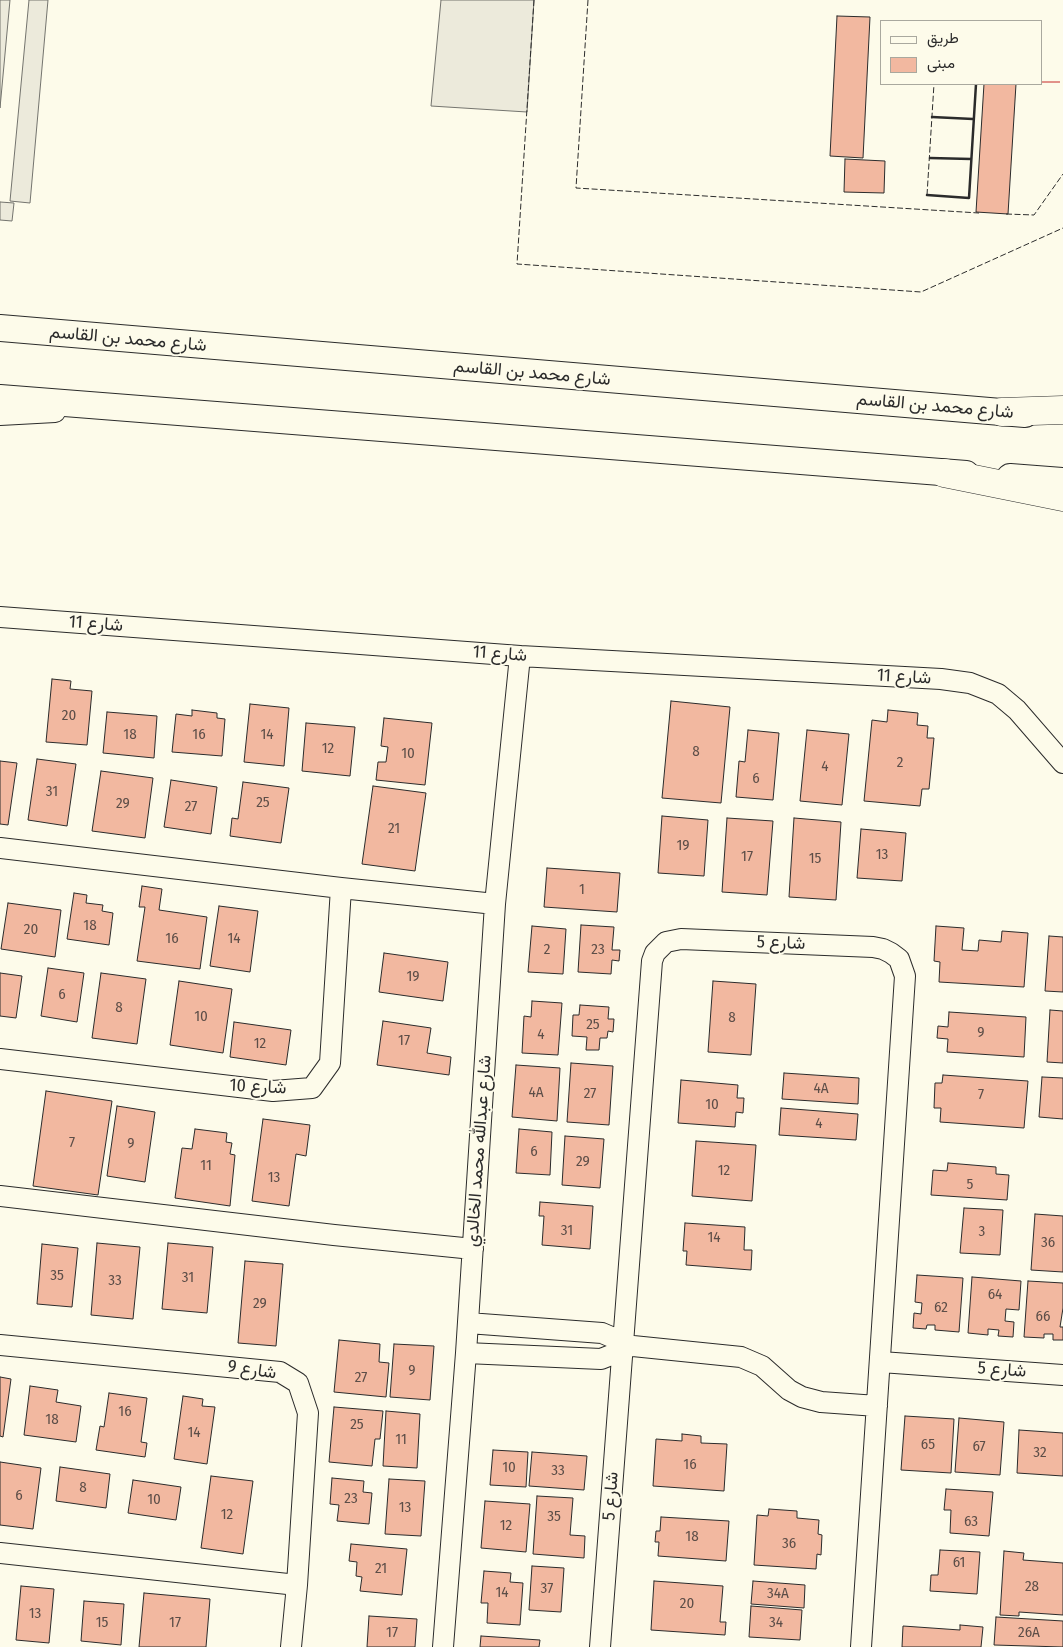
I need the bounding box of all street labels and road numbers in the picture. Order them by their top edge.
street label: شارع محمد بن القاسم [49,321,207,357]
street label: شارع محمد بن القاسم [453,355,611,391]
street label: شارع محمد بن القاسم [856,388,1014,424]
street label: شارع 11 [68,611,124,637]
street label: شارع 11 [472,641,528,667]
street label: شارع 11 [876,665,932,689]
street label: شارع 5 [756,931,806,955]
street label: شارع عبدالله محمد الخالدي [462,1054,496,1248]
street label: شارع 10 [229,1075,287,1099]
street label: شارع 9 [226,1356,278,1384]
street label: شارع 5 [977,1358,1027,1382]
street label: شارع 5 [599,1471,623,1521]

